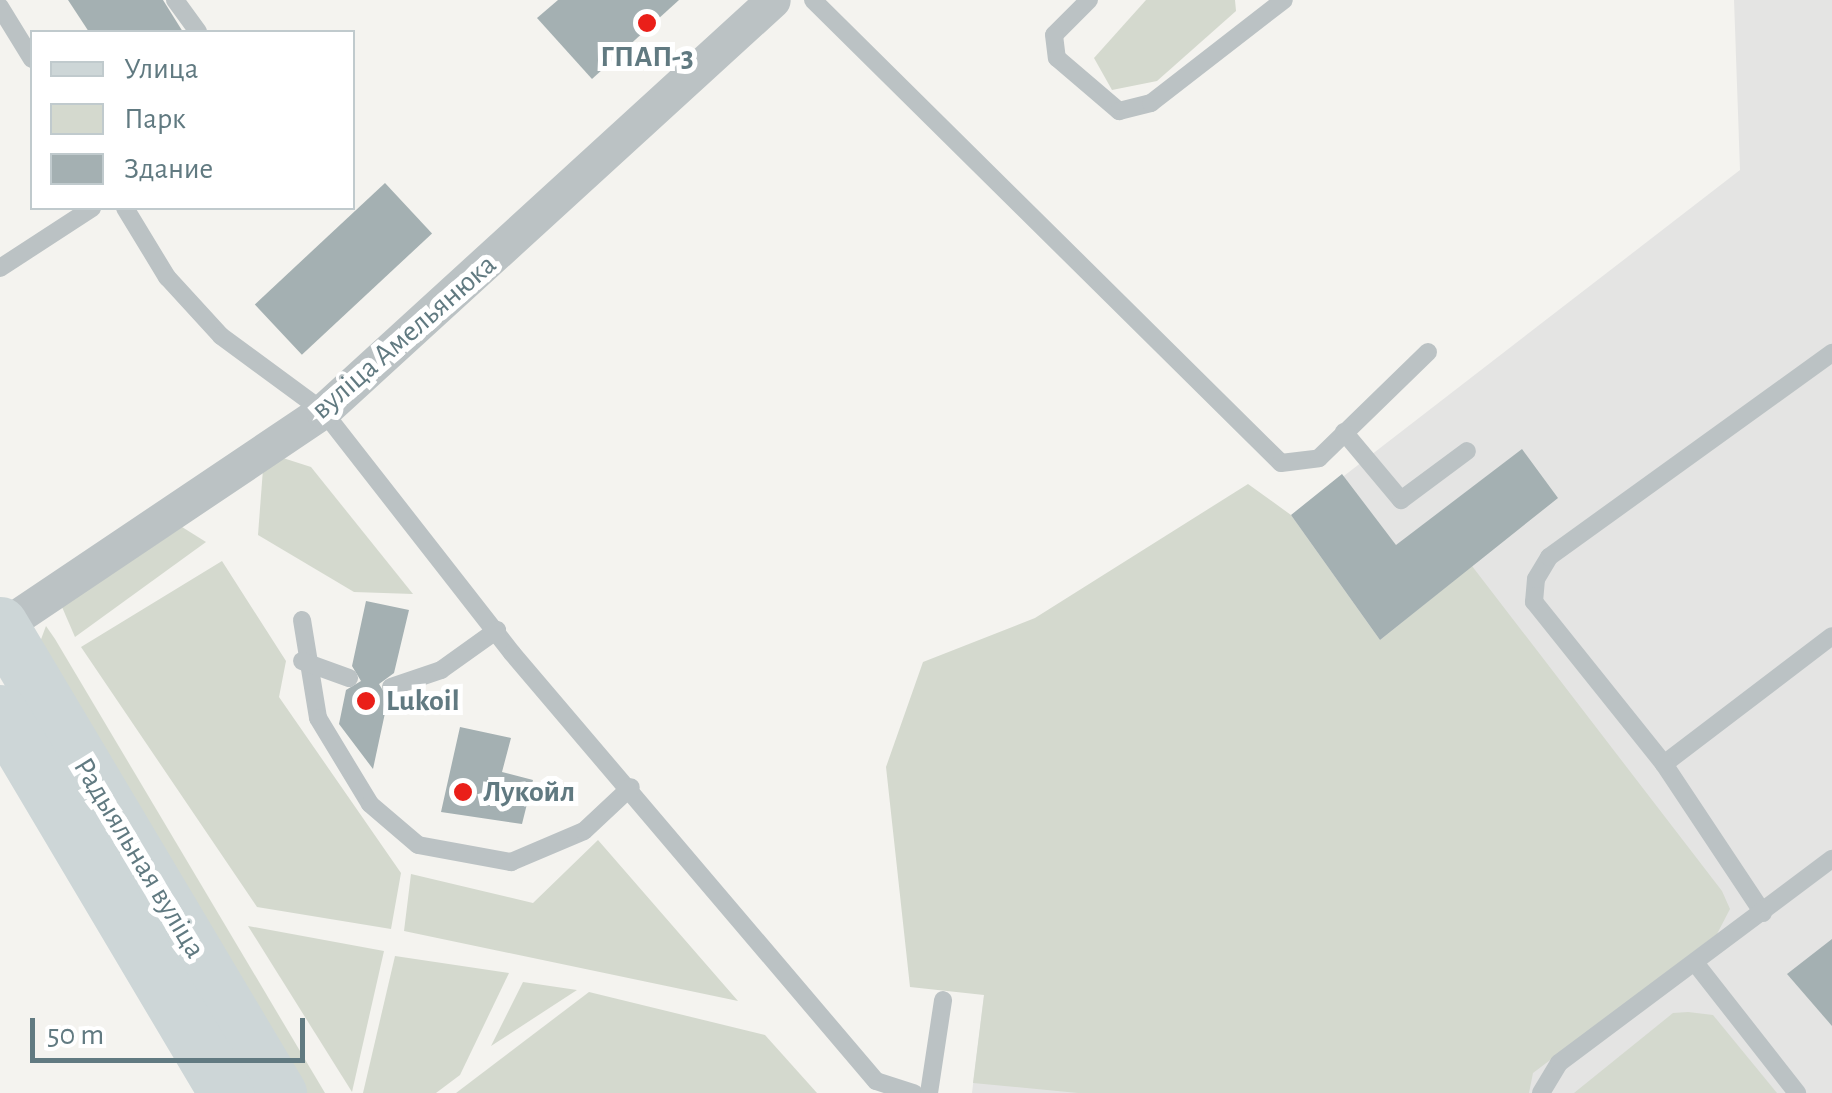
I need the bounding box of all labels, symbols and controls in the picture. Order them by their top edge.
marker: ГПАП-3 [636,12,658,34]
legend [30,30,355,210]
place label: ГПАП-3 [600,39,694,75]
text: Улица [124,54,199,84]
text: Парк [124,104,186,134]
text: Здание [124,154,213,184]
street label: вуліца Амельянюка [304,247,504,427]
place label: Lukoil [386,683,460,719]
marker: Lukoil [355,690,377,712]
street label: Радыяльная вуліца [65,751,213,965]
place label: Лукойл [483,774,575,810]
marker: Лукойл [452,781,474,803]
scale bar [35,998,310,1060]
text: 50 m [47,1020,104,1050]

